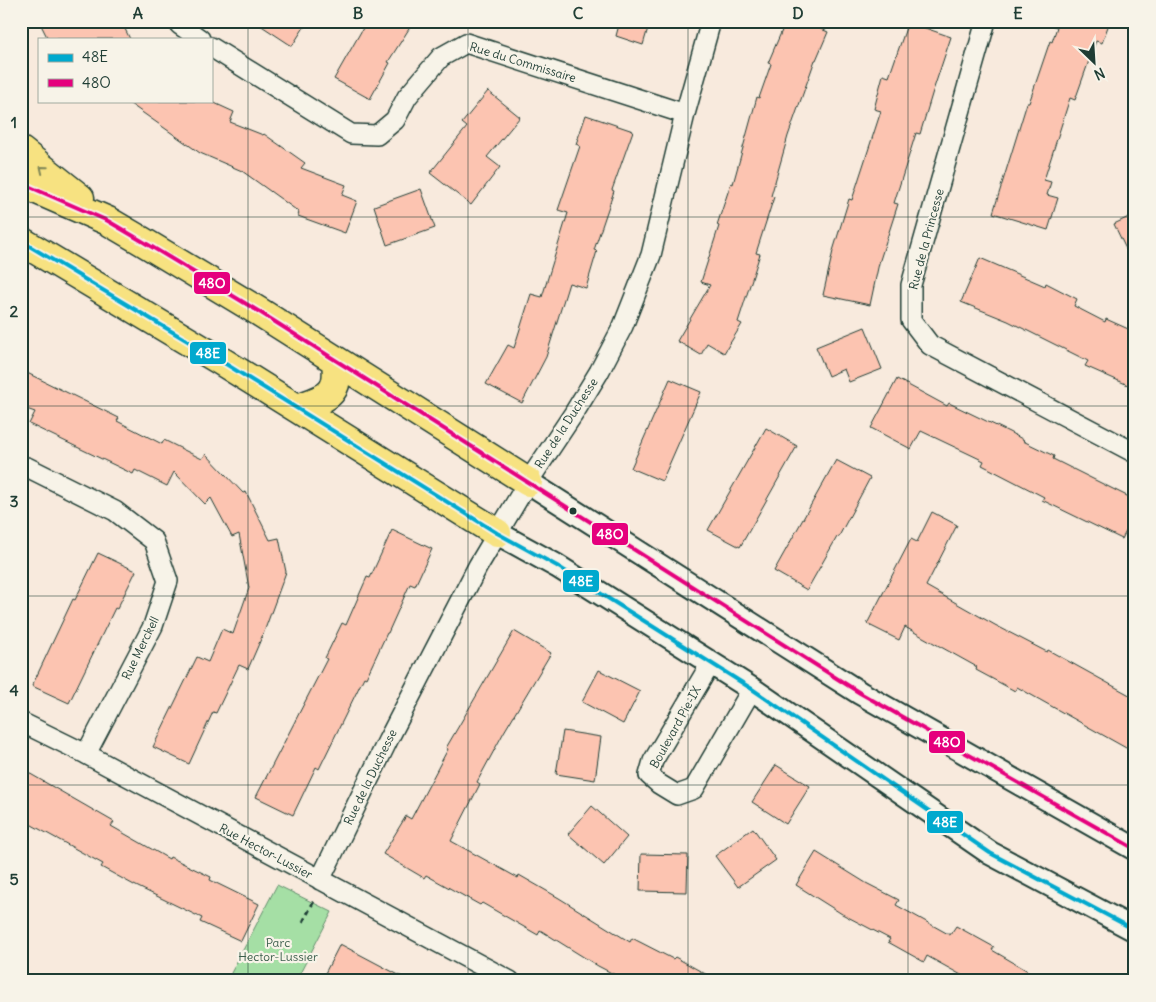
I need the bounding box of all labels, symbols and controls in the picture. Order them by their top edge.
text: A [133,3,143,23]
text: B [353,3,364,23]
text: C [573,3,584,23]
text: D [792,3,804,23]
text: E [1013,3,1023,23]
legend [38,38,212,102]
north arrow [1068,38,1118,88]
street label: Rue du Commissaire [468,39,578,85]
text: 48E [82,47,108,66]
text: N [1091,64,1108,84]
text: 48O [82,73,111,92]
text: 1 [11,112,17,132]
one-way arrow [40,166,49,174]
street label: Rue de la Princesse [905,187,947,291]
line badge: 48O [193,271,231,295]
text: 48O [199,274,226,292]
text: 2 [10,301,19,321]
line badge: 48E [189,341,227,365]
text: 48E [196,344,220,362]
street label: Rue de la Duchesse [531,375,601,471]
text: 3 [9,491,19,511]
unlabelled marker [568,506,578,516]
line badge: 48O [591,522,629,546]
text: 48O [597,525,624,543]
line badge: 48E [562,569,600,593]
text: 48E [569,572,593,590]
street label: Rue Merckell [118,614,162,682]
text: 4 [9,680,19,700]
street label: Boulevard Pie-IX [646,683,704,771]
street label: Rue de la Duchesse [340,727,400,827]
line badge: 48O [928,730,966,754]
text: 48O [934,733,961,751]
line badge: 48E [926,810,964,834]
text: 48E [933,813,957,831]
street label: Rue Hector-Lussier [217,820,315,882]
text: 5 [9,869,19,889]
park label: Parc Hector-Lussier [238,935,318,964]

